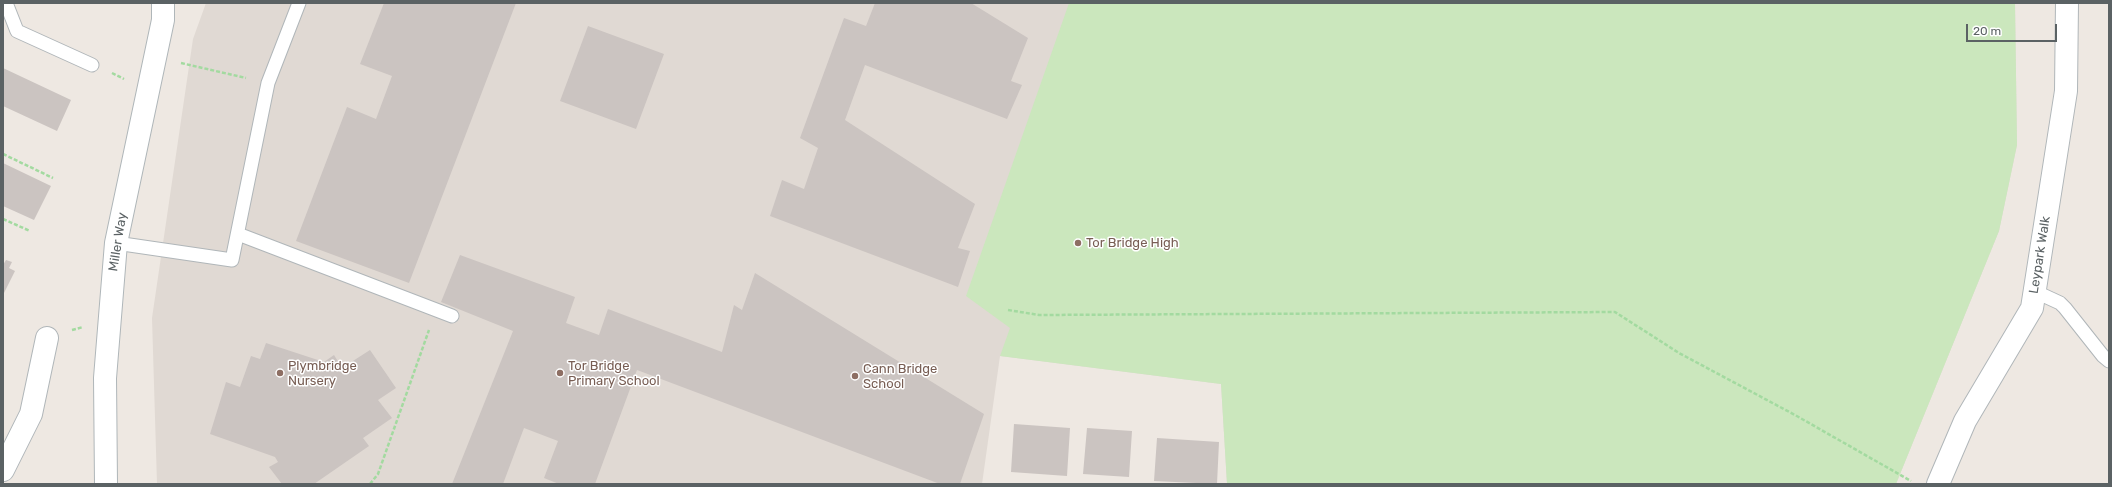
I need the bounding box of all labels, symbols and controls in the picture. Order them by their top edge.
scale bar [1968,16,2059,42]
text: 20 m [1973,24,2001,38]
street label: Miller Way [106,211,130,273]
street label: Leypark Walk [2026,215,2054,295]
place label: Tor Bridge High [1086,235,1179,251]
marker: Tor Bridge High [1073,238,1083,248]
place label: Plymbridge Nursery [288,358,357,389]
place label: Tor Bridge Primary School [568,358,660,389]
place label: Cann Bridge School [863,361,937,392]
marker: Plymbridge Nursery [275,368,285,378]
marker: Tor Bridge Primary School [555,368,565,378]
marker: Cann Bridge School [850,371,860,381]

